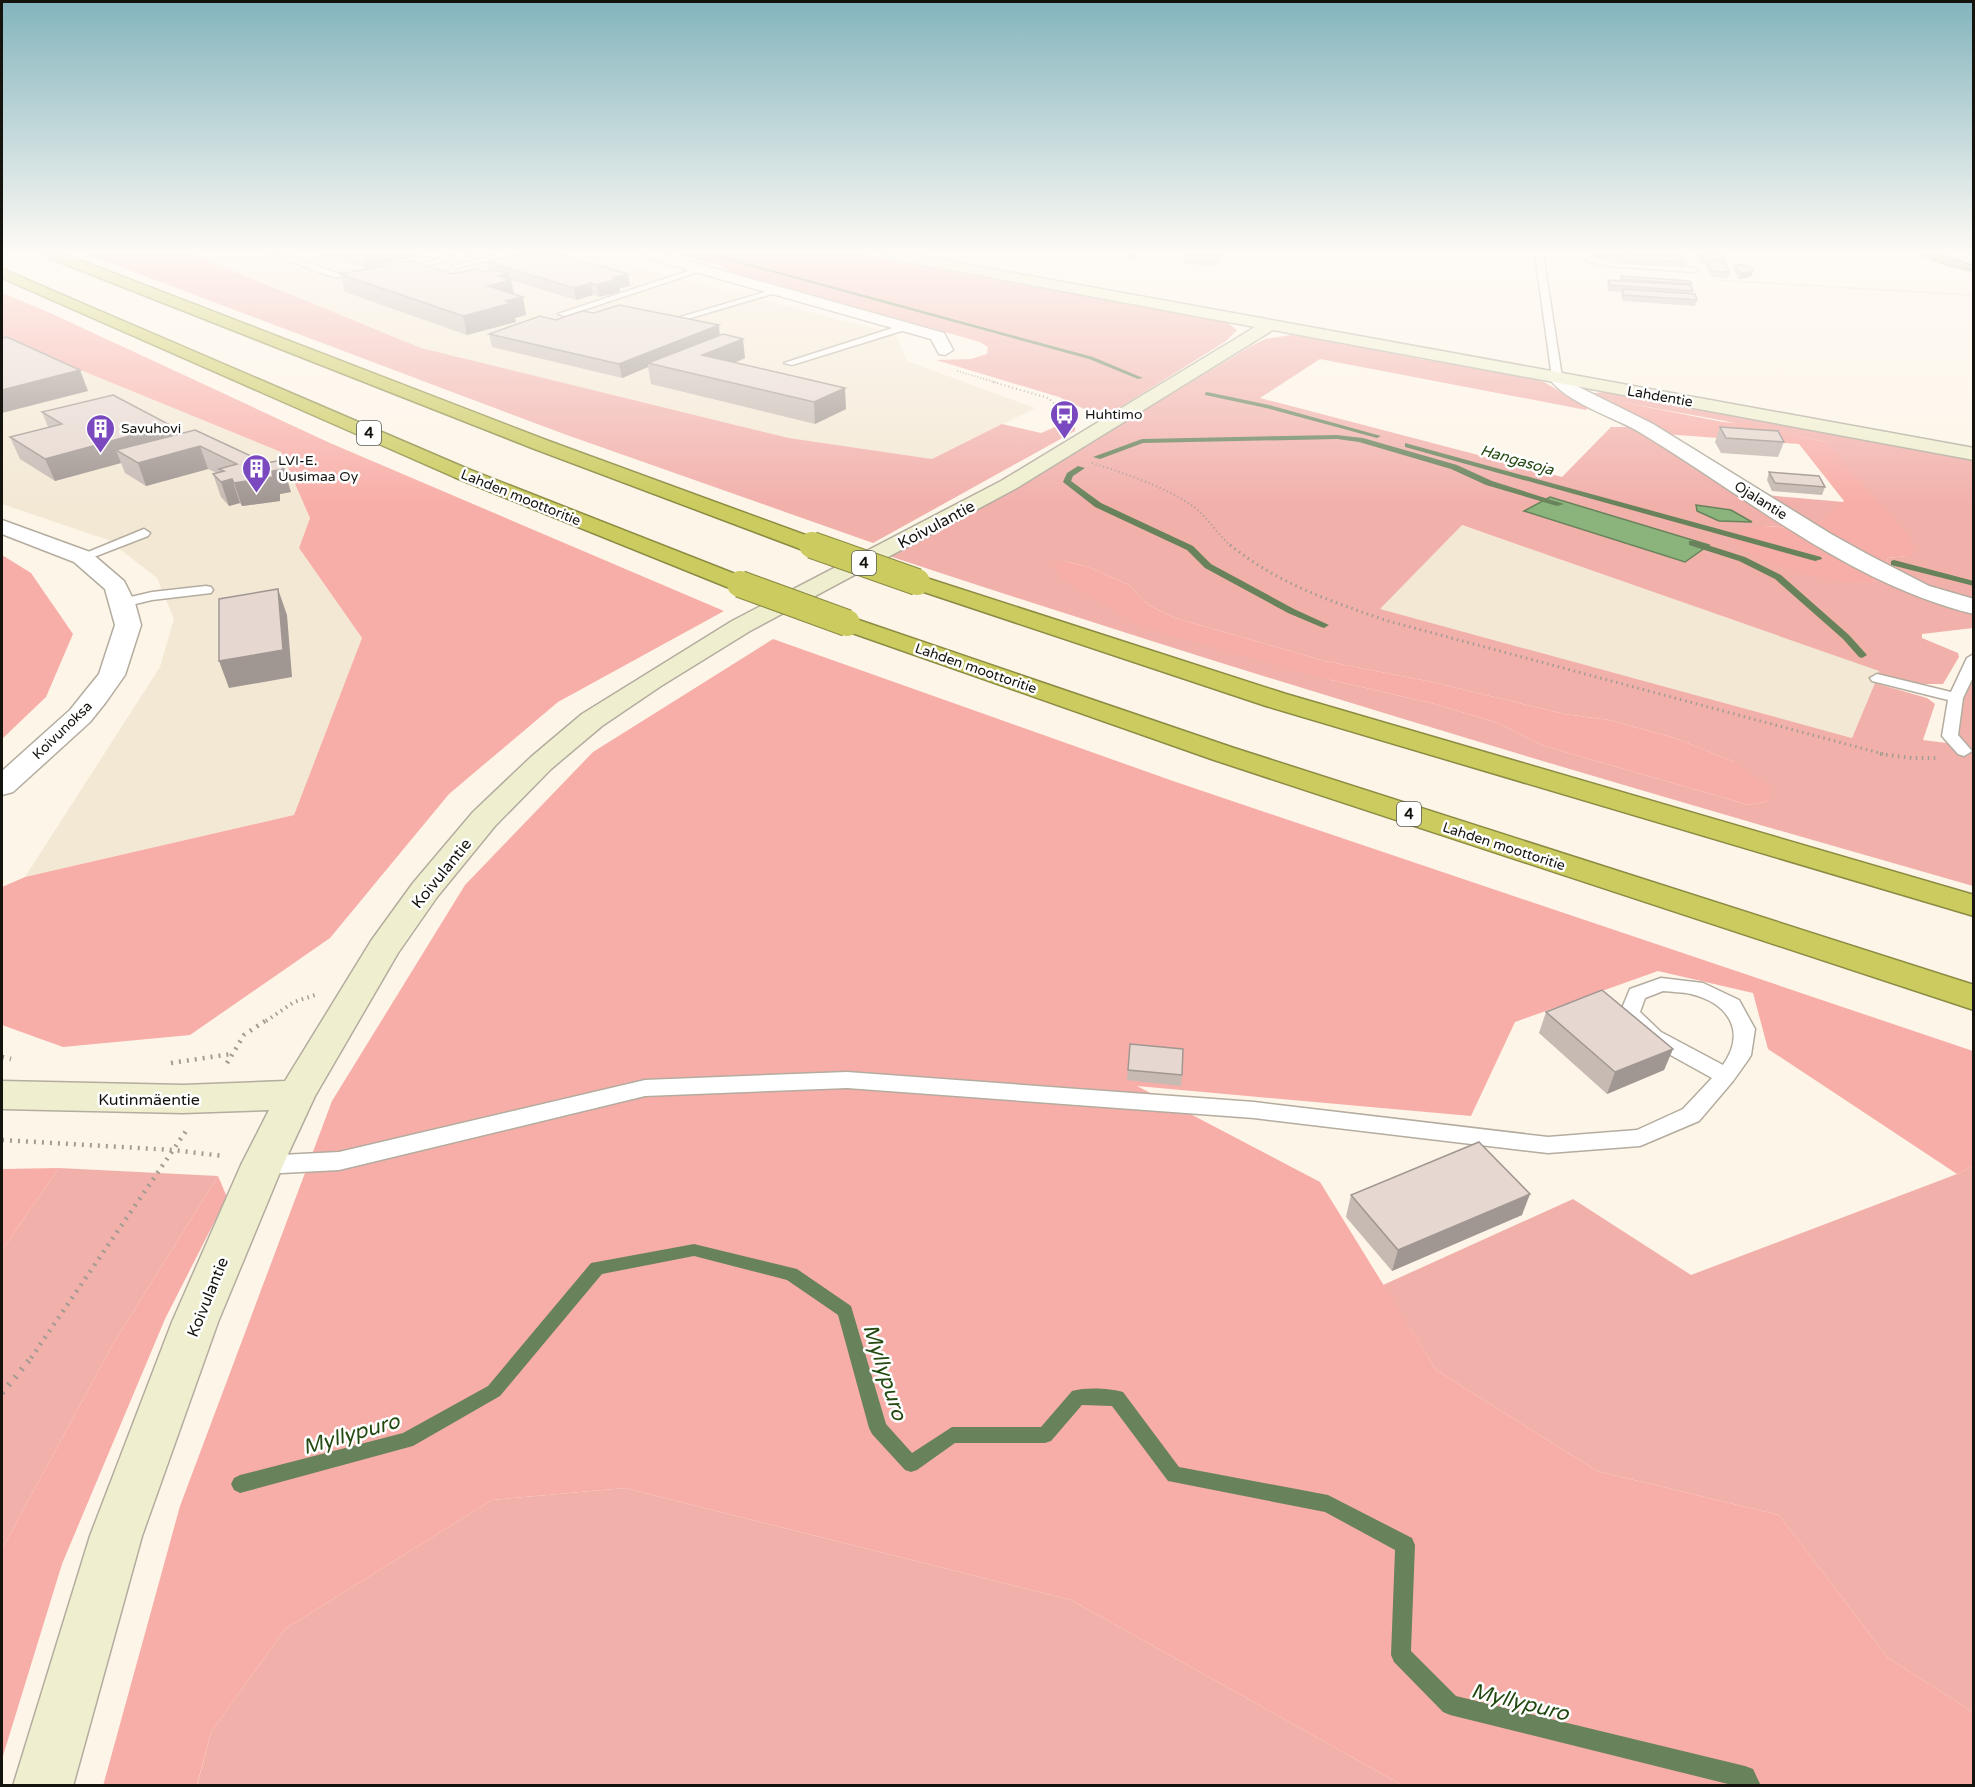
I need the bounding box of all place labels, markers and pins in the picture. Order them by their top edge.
bus stop icon: Huhtimo [1048,398,1080,440]
place label: Huhtimo [1085,406,1142,423]
building icon: Savuhovi [84,412,116,454]
place label: Savuhovi [121,420,181,437]
building icon: LVI-E. Uusimaa Oy [241,452,273,494]
place label: LVI-E. Uusimaa Oy [278,452,359,485]

